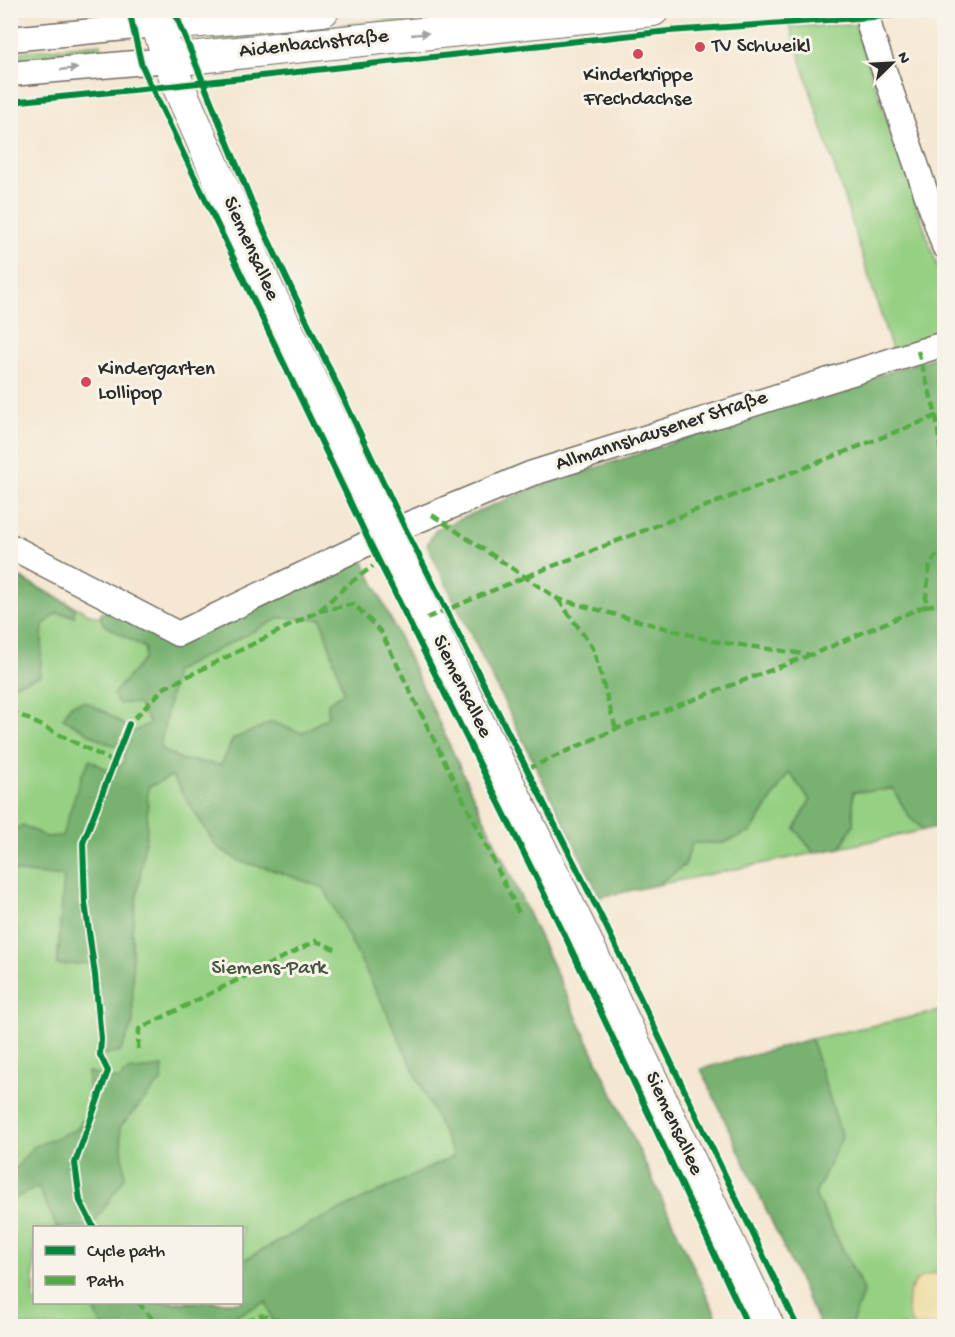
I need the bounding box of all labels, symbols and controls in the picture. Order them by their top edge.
street label: Aidenbachstraße [238,25,391,65]
one-way arrow [410,29,429,39]
north arrow [862,33,922,93]
place label: TV Schweikl [711,35,811,60]
marker: TV Schweikl [693,40,707,54]
marker: Kinderkrippe Frechdachse [631,47,645,61]
text: N [892,50,914,67]
one-way arrow [59,64,78,74]
place label: Kinderkrippe Frechdachse [583,64,694,113]
street label: Siemensallee [216,193,284,306]
place label: Kindergarten Lollipop [98,358,215,407]
marker: Kindergarten Lollipop [79,375,93,389]
street label: Allmannshausener Straße [553,386,772,478]
street label: Siemensallee [425,632,497,743]
park label: Siemens-Park [211,957,329,982]
street label: Siemensallee [638,1068,708,1181]
legend [33,1226,243,1304]
text: Cycle path [87,1242,165,1263]
text: Path [86,1272,124,1293]

